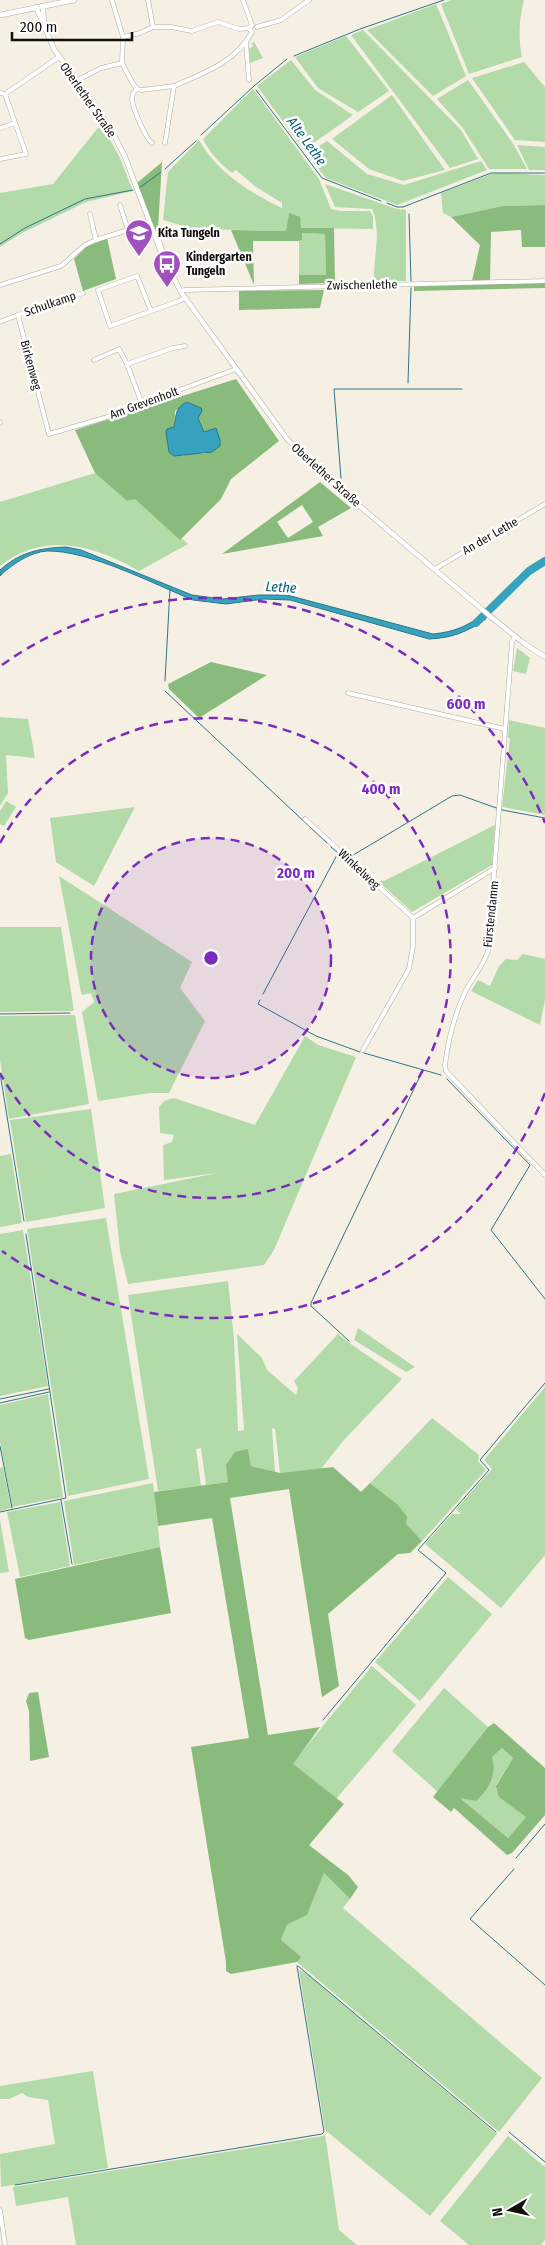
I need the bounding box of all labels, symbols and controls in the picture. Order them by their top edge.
scale bar [12,10,132,42]
text: 200 m [20,18,57,36]
street label: Oberlether Straße [57,60,119,140]
water label: Alte Lethe [283,113,330,169]
school or university icon: Kita Tungeln [124,218,154,257]
place label: Kita Tungeln [158,226,220,240]
bus stop icon: Kindergarten Tungeln [152,249,182,288]
place label: Kindergarten Tungeln [186,250,252,278]
street label: Zwischenlethe [327,277,397,293]
street label: Schulkamp [22,289,78,319]
street label: Birkenweg [18,339,44,392]
street label: Am Grevenholt [108,384,180,422]
street label: Oberlether Straße [289,440,363,510]
street label: An der Lethe [460,514,520,558]
water label: Lethe [265,578,297,597]
text: 600 m [447,695,485,713]
text: 400 m [362,780,400,798]
street label: Winkelweg [335,846,383,892]
text: 200 m [276,864,315,882]
street label: Fürstendamm [481,880,501,948]
centre of rings [202,949,220,967]
north arrow [485,2185,535,2235]
text: N [489,2206,507,2217]

